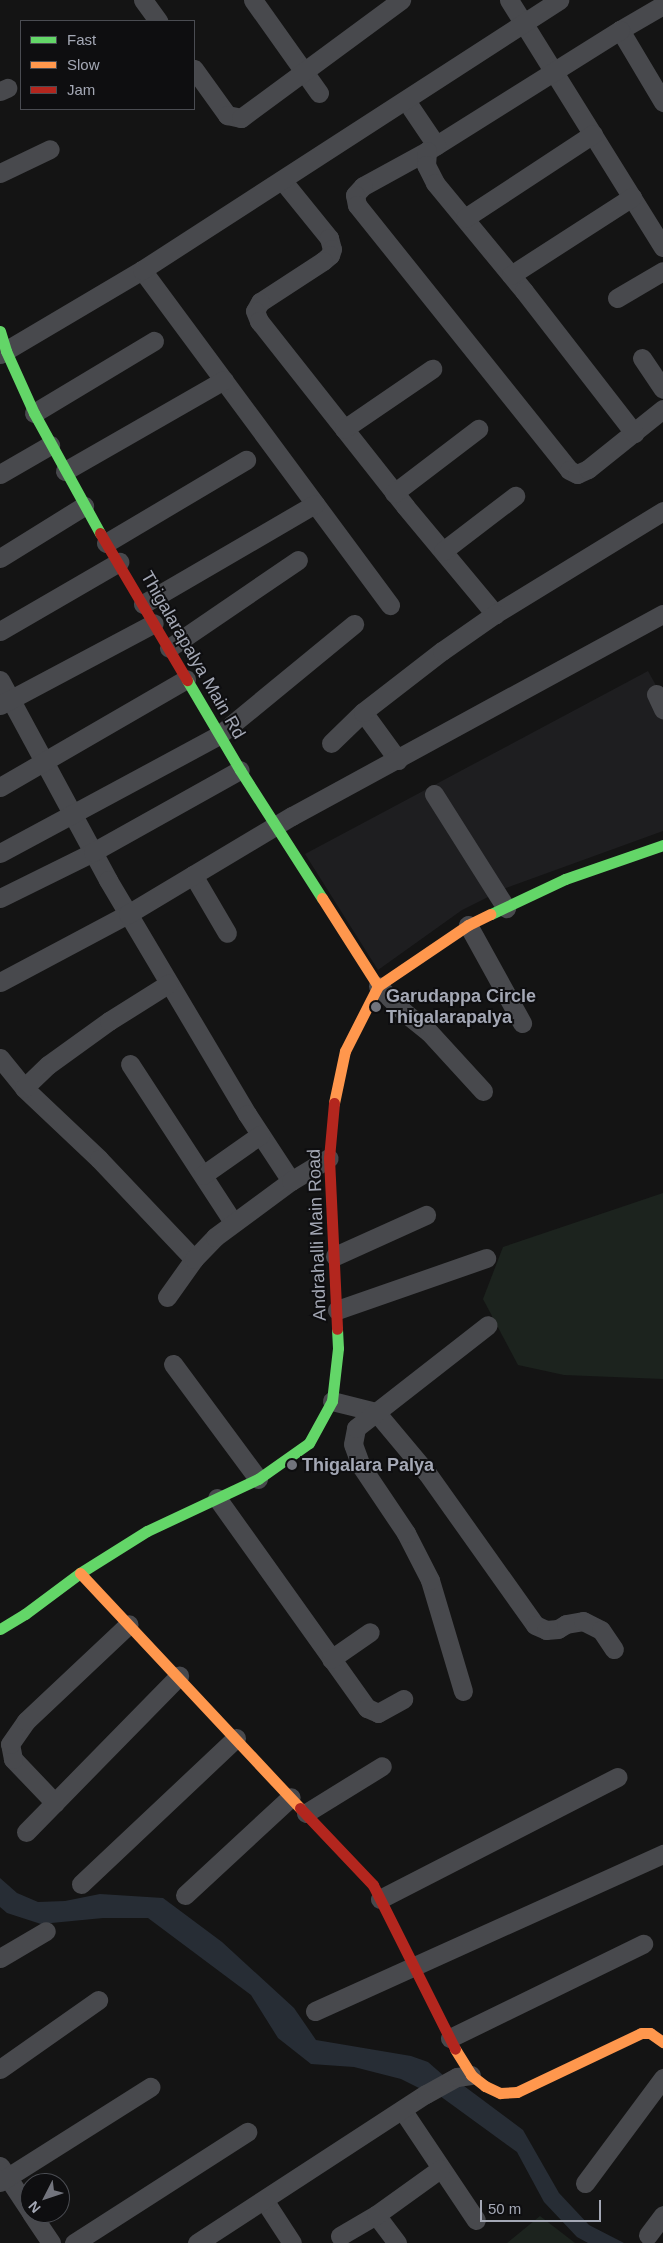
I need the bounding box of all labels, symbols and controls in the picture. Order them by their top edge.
legend [20,20,195,110]
text: Fast [67,31,96,48]
text: Slow [67,56,100,73]
text: Jam [67,81,95,98]
street label: Thigalarapalya Main Rd [136,567,250,743]
place label: Garudappa Circle Thigalarapalya [386,986,536,1028]
marker: Garudappa Circle Thigalarapalya [370,1001,382,1013]
street label: Andrahalli Main Road [303,1149,331,1321]
place label: Thigalara Palya [302,1454,434,1476]
marker: Thigalara Palya [286,1459,298,1471]
north arrow [20,2173,70,2223]
scale bar [483,2190,604,2222]
text: N [25,2198,44,2216]
text: 50 m [488,2200,521,2217]

